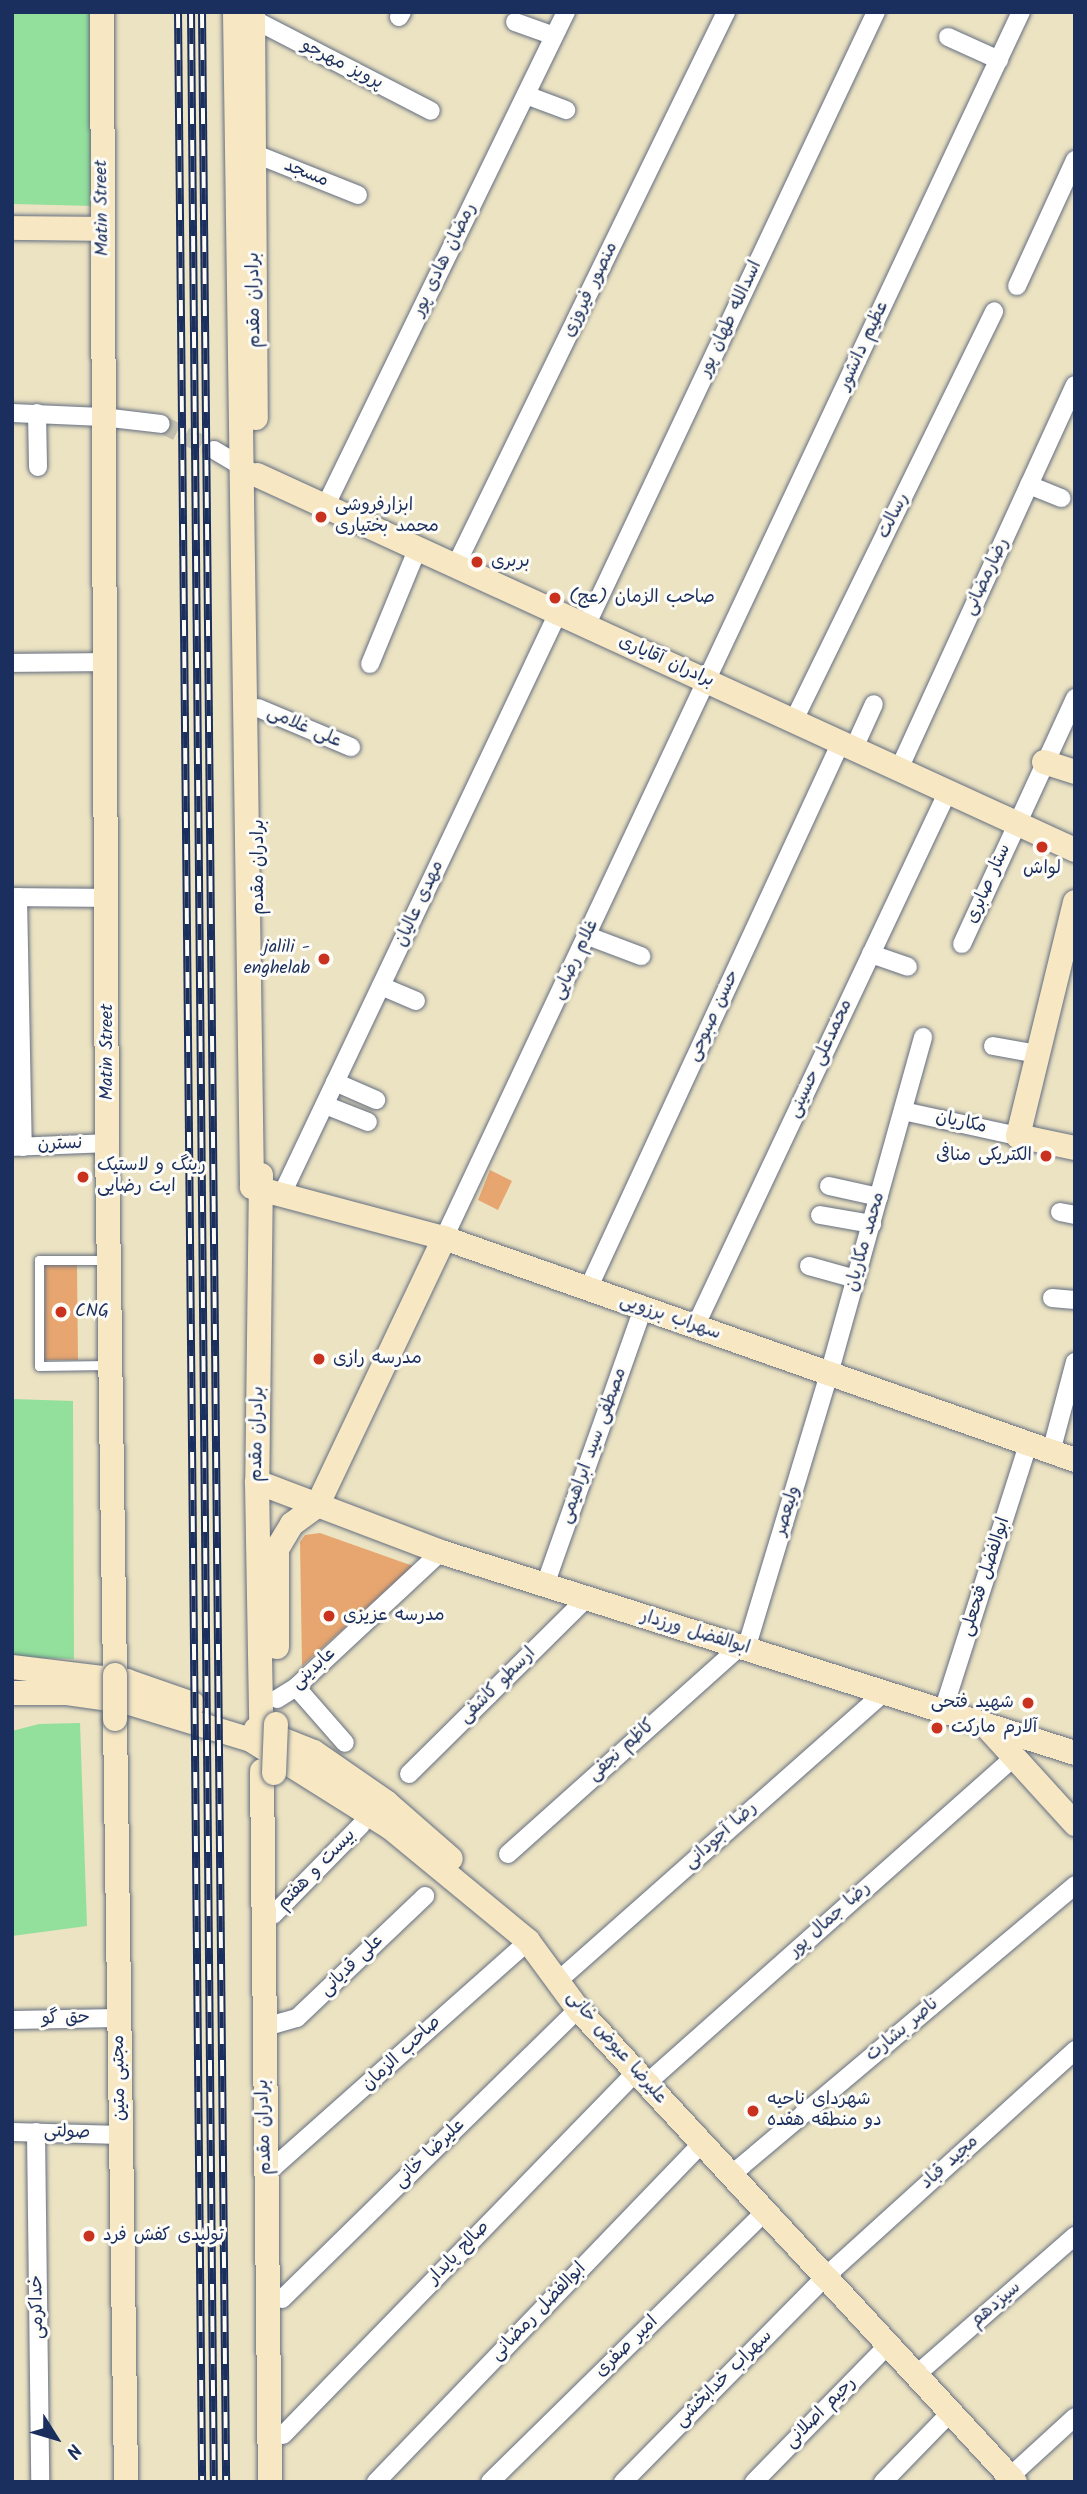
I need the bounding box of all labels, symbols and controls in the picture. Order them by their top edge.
street label: پرویز مهرجو [297,35,387,95]
street label: مسجد [281,155,331,193]
street label: Matin Street [91,160,115,256]
street label: رمضان هادی پور [408,200,482,320]
street label: منصور فیروزی [559,239,623,341]
street label: برادران مقدم [243,252,267,348]
street label: اسدالله طهان پور [695,258,767,380]
street label: عظیم دانشور [834,298,894,394]
street label: رسالت [874,490,914,542]
place label: ابزارفروشی محمد بختیاری [335,496,439,538]
marker: ابزارفروشی محمد بختیاری [313,509,329,525]
street label: رضارمضانی [960,535,1014,619]
place label: بربری [491,551,530,573]
marker: بربری [469,554,485,570]
place label: صاحب الزمان (عج) [569,587,715,609]
marker: صاحب الزمان (عج) [547,590,563,606]
street label: برادران آقایاری [615,631,717,693]
street label: علی غلامی [263,703,345,753]
street label: برادران مقدم [248,819,270,915]
marker: لواش [1034,839,1050,855]
street label: ستار صابری [962,841,1016,927]
street label: مهدی عالیان [391,858,449,950]
place label: لواش [1023,858,1061,880]
street label: غلام رضایی [548,916,604,1004]
place label: jalili - enghelab [244,938,310,981]
marker: jalili - enghelab [316,951,332,967]
street label: حسن صبوحی [683,967,745,1065]
street label: محمدعلی حسینی [784,996,858,1122]
street label: Matin Street [97,1004,119,1100]
street label: مکاریان [933,1107,989,1139]
street label: نسترن [37,1133,83,1157]
place label: الکتریکی منافی [936,1145,1032,1167]
marker: الکتریکی منافی [1038,1148,1054,1164]
place label: رینگ و لاستیک ایت رضایی [97,1156,206,1198]
marker: رینگ و لاستیک ایت رضایی [75,1169,91,1185]
street label: محمد مکاریان [841,1190,891,1294]
street label: سهراب برزویی [617,1291,723,1345]
place label: CNG [75,1301,109,1323]
marker: CNG [53,1304,69,1320]
place label: مدرسه رازی [333,1348,422,1370]
marker: مدرسه رازی [311,1351,327,1367]
street label: مصطفی سید ابراهیمی [556,1365,632,1527]
street label: برادران مقدم [246,1386,270,1482]
street label: ولیعصر [770,1484,806,1538]
street label: ابوالفضل فتحعلی [957,1515,1015,1639]
place label: مدرسه عزیزی [343,1605,445,1627]
street label: ابوالفضل ورزدار [638,1606,752,1660]
marker: مدرسه عزیزی [321,1608,337,1624]
street label: عابدینی [287,1643,341,1695]
street label: ارسطو کاشفی [455,1643,541,1729]
place label: شهید فتحی [931,1692,1014,1714]
marker: شهید فتحی [1020,1695,1036,1711]
street label: کاظم نجفی [584,1715,660,1787]
place label: آلارم مارکت [951,1717,1037,1739]
marker: آلارم مارکت [929,1720,945,1736]
street label: رضا آجودانی [680,1798,762,1874]
street label: بیست و هفتم [273,1825,361,1915]
street label: رضا جمال پور [785,1878,875,1962]
street label: علی قدیانی [316,1931,388,2001]
street label: علیرضا عیوض خانی [561,1987,671,2109]
street label: ناصر بشارت [862,1993,944,2067]
street label: حق گو [42,2008,90,2030]
street label: صاحب الزمان [358,2012,446,2096]
street label: مجتبی متین [108,2035,132,2121]
street label: برادران مقدم [253,2079,277,2175]
place label: شهردای ناحیه دو منطقه هفده [767,2090,882,2132]
marker: شهردای ناحیه دو منطقه هفده [745,2103,761,2119]
street label: علیرضا خانی [390,2115,470,2193]
street label: صولتی [43,2121,91,2145]
street label: مجید قباد [917,2131,983,2195]
street label: صالح پایدار [424,2217,494,2289]
place label: تولیدی کفش فرد [103,2225,224,2247]
marker: تولیدی کفش فرد [81,2228,97,2244]
street label: ابوالفضل رمضانی [487,2258,591,2366]
street label: خداکرمی [27,2275,49,2339]
street label: سیزدهم [966,2277,1026,2333]
street label: امیر صفری [591,2312,663,2382]
street label: سهراب خدابخشی [671,2326,777,2432]
street label: رحیم اصلانی [781,2373,861,2453]
north arrow [21,2403,91,2473]
text: N [57,2437,88,2464]

